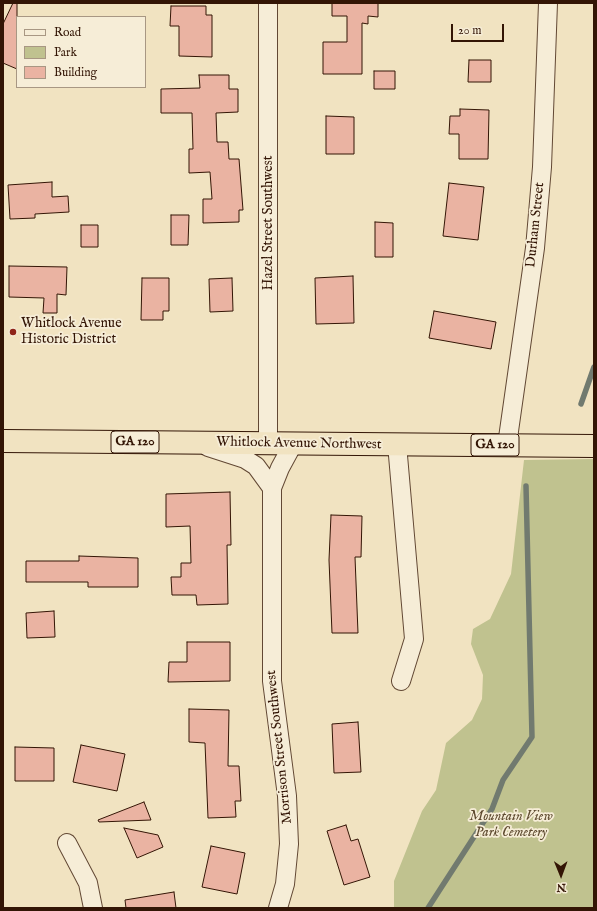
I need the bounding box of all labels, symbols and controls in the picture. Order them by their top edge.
legend [16,16,146,88]
scale bar [453,16,506,42]
text: 20 m [458,23,481,38]
text: Road [54,25,81,40]
text: Park [54,45,77,60]
text: Building [54,65,97,80]
street label: Hazel Street Southwest [261,156,277,290]
street label: Durham Street [523,181,549,269]
place label: Whitlock Avenue Historic District [21,316,122,348]
marker: Whitlock Avenue Historic District [8,327,18,337]
road number: GA 120 [111,431,159,453]
street label: Whitlock Avenue Northwest [216,434,382,454]
road number: GA 120 [471,434,519,456]
street label: Morrison Street Southwest [264,669,296,825]
park label: Mountain View Park Cemetery [469,809,553,842]
north arrow [541,855,581,895]
text: N [556,880,566,894]

